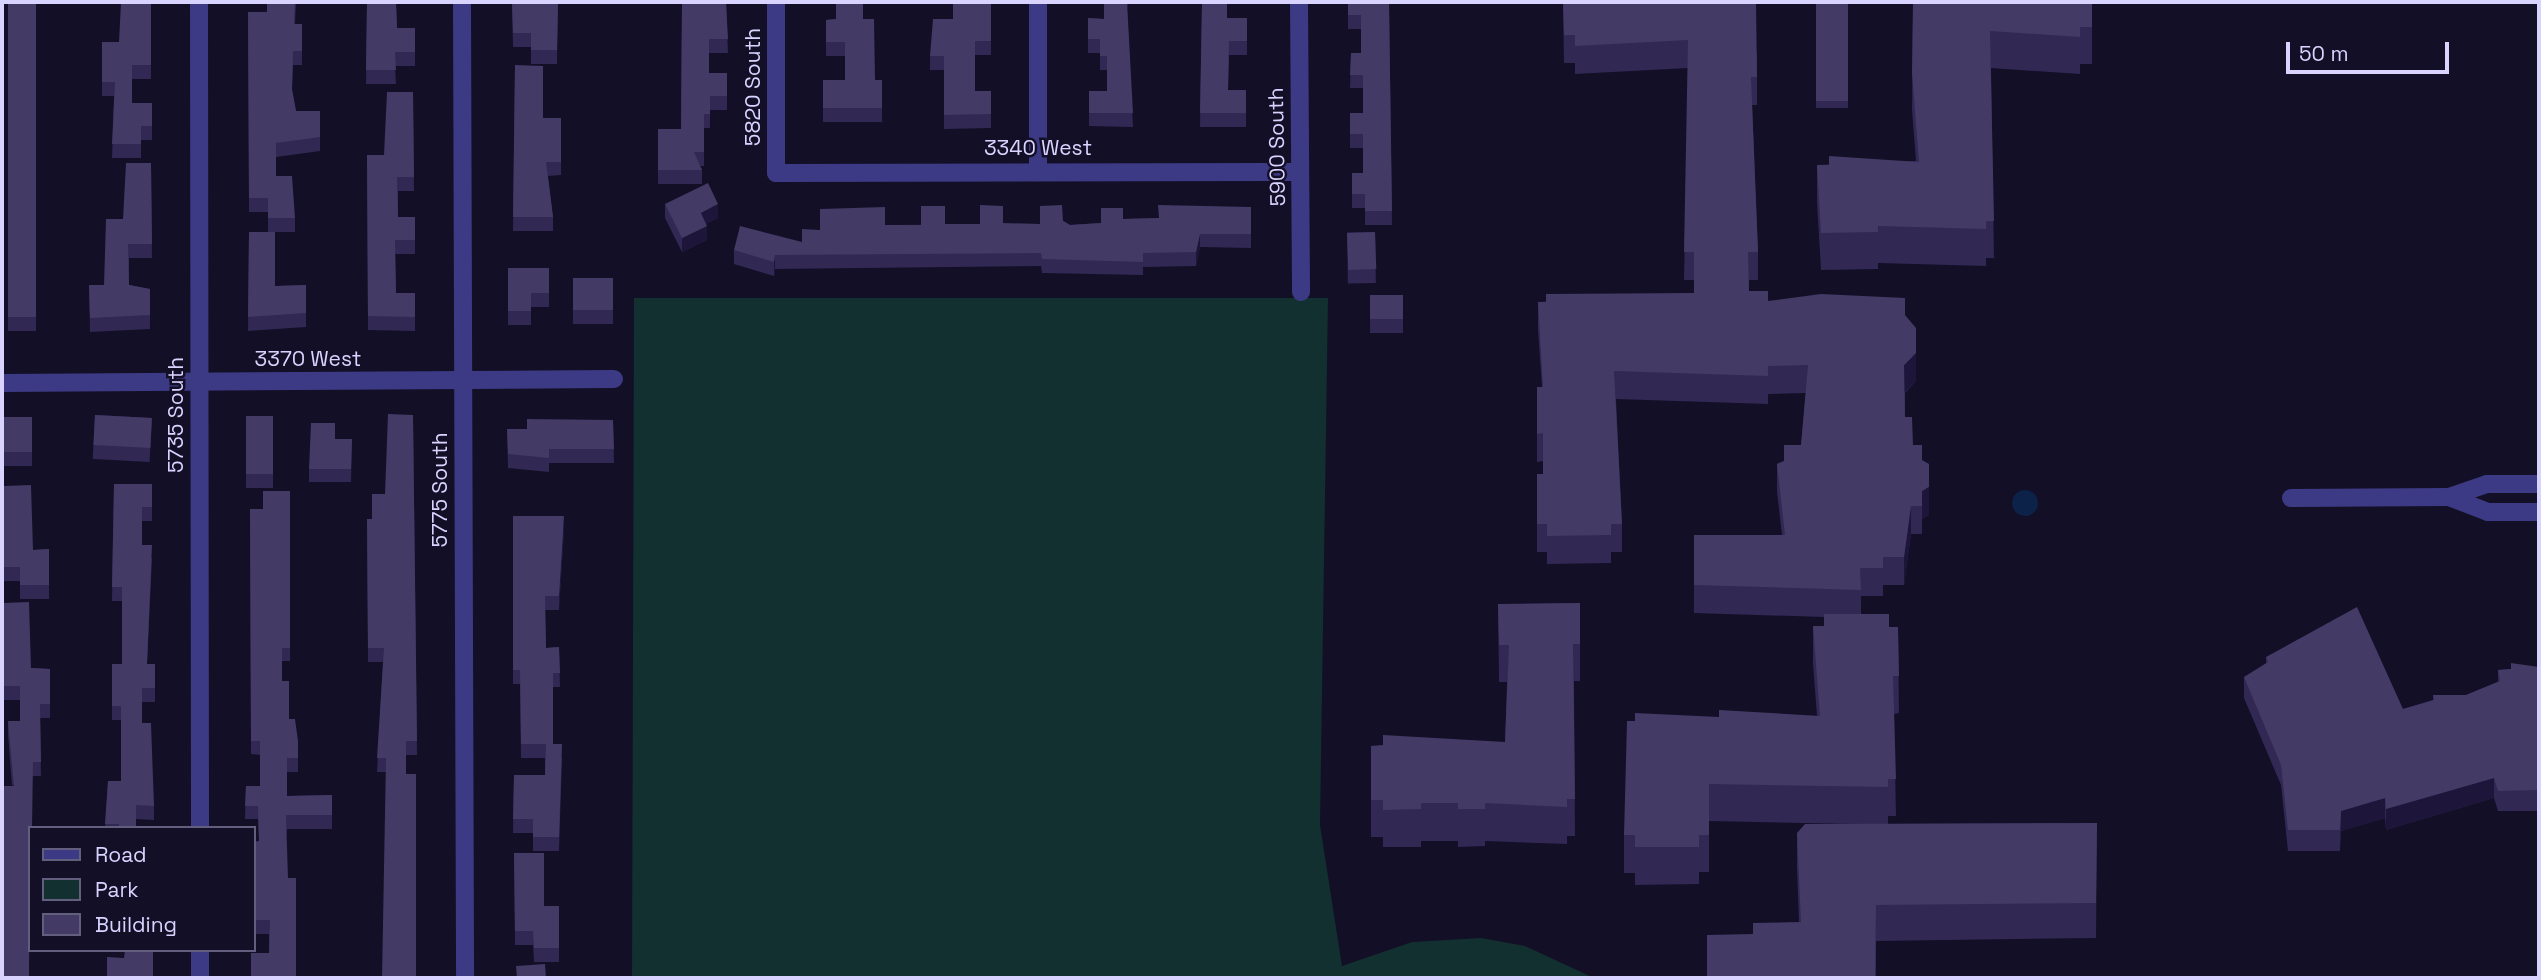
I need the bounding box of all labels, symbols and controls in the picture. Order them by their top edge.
street label: 5820 South [740,28,766,146]
scale bar [2289,28,2452,72]
text: 50 m [2299,40,2349,67]
street label: 5900 South [1263,87,1291,207]
street label: 3340 West [984,135,1092,161]
street label: 3370 West [255,346,361,372]
street label: 5735 South [163,357,189,473]
street label: 5775 South [427,432,453,548]
legend [28,826,256,952]
text: Road [95,841,147,868]
text: Park [95,876,139,903]
text: Building [95,911,177,938]

